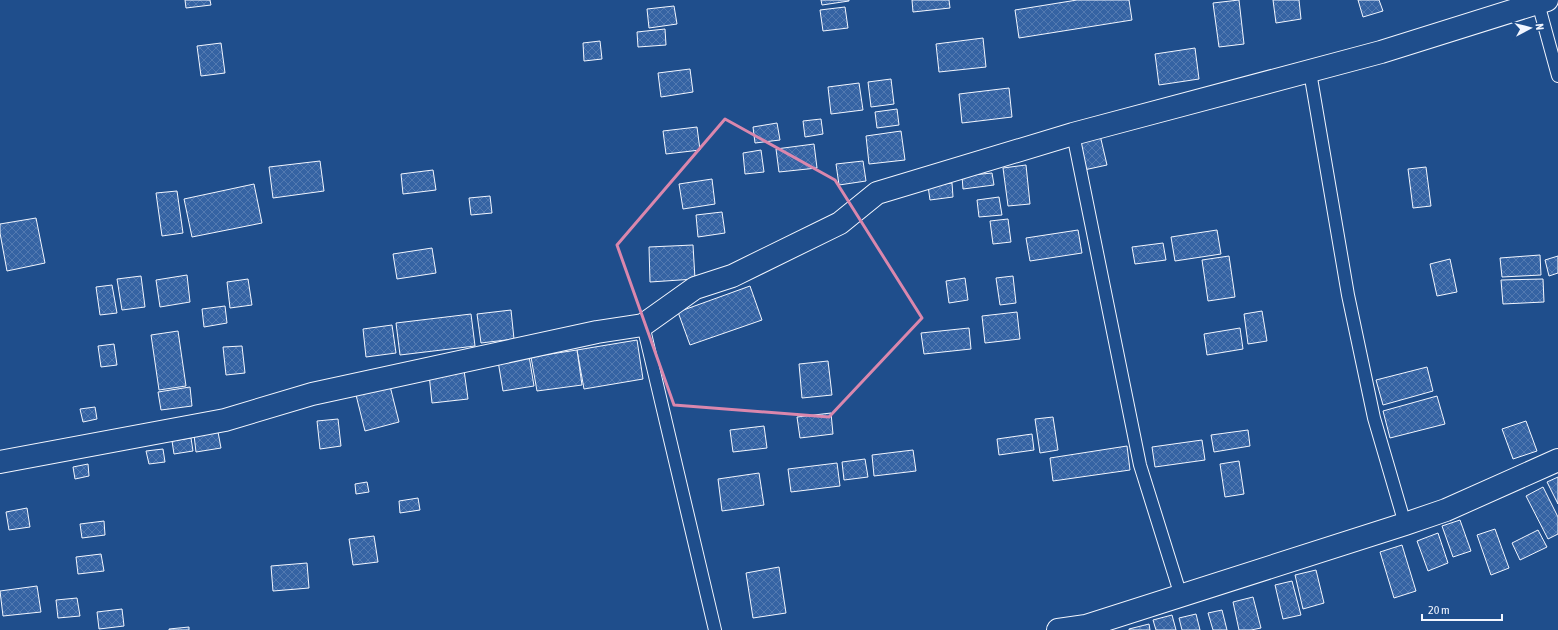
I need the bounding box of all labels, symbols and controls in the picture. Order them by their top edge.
north arrow [1510,8,1550,48]
text: N [1534,23,1546,31]
scale bar [1422,596,1502,622]
text: 20 m [1428,603,1450,617]

